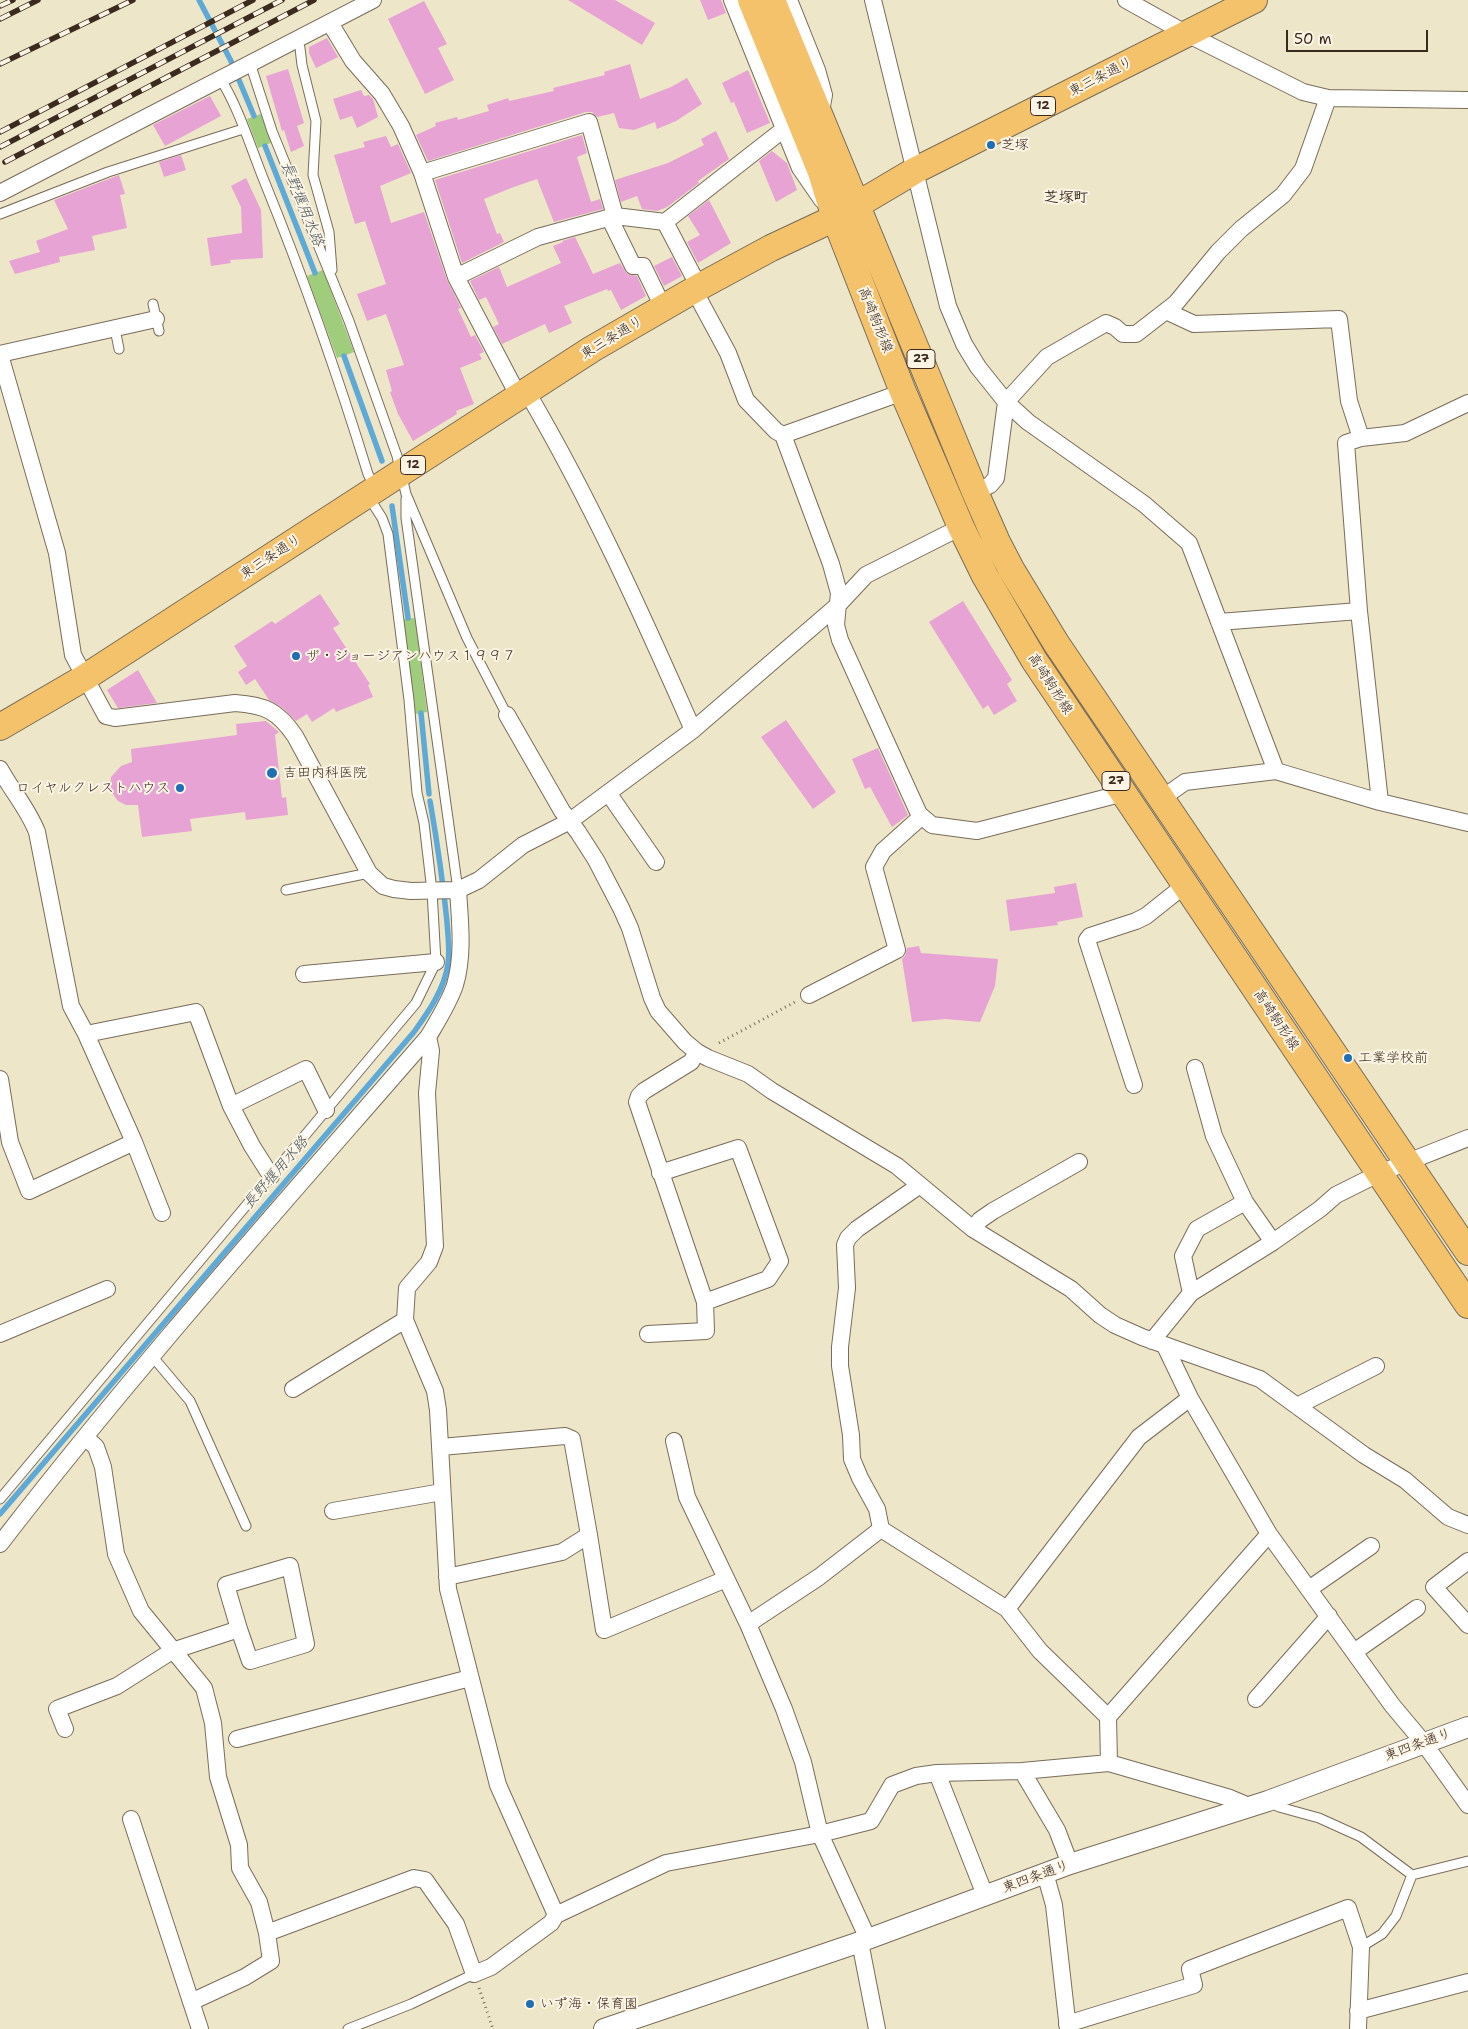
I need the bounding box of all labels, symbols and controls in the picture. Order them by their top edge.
scale bar [1288,20,1430,52]
text: 50 m [1294,29,1332,49]
street label: 東三条通り [1066,54,1136,100]
road number: 12 [1030,96,1056,115]
place label: 芝塚 [1001,137,1029,153]
marker: 芝塚 [985,139,997,151]
water label: 長野堰用水路 [277,159,327,249]
district label: 芝塚町 [1044,189,1088,207]
street label: 高崎駒形線 [854,284,896,356]
street label: 東三条通り [578,313,646,363]
road number: 27 [907,349,935,368]
road number: 12 [400,456,426,474]
street label: 東三条通り [237,531,305,583]
place label: ザ・ジョージアンハウス１９９７ [306,648,516,664]
marker: ザ・ジョージアンハウス１９９７ [290,650,302,662]
street label: 高崎駒形線 [1024,650,1076,718]
place label: 吉田内科医院 [283,765,367,781]
marker: 吉田内科医院 [265,766,279,780]
road number: 27 [1102,771,1130,790]
place label: ロイヤルクレストハウス [16,780,170,796]
marker: ロイヤルクレストハウス [174,782,186,794]
street label: 高崎駒形線 [1249,986,1303,1054]
place label: 工業学校前 [1358,1050,1428,1066]
marker: 工業学校前 [1342,1052,1354,1064]
water label: 長野堰用水路 [240,1133,312,1213]
street label: 東四条通り [1382,1725,1454,1765]
street label: 東四条通り [1000,1857,1072,1897]
place label: いず海・保育園 [540,1996,638,2012]
marker: いず海・保育園 [524,1998,536,2010]

